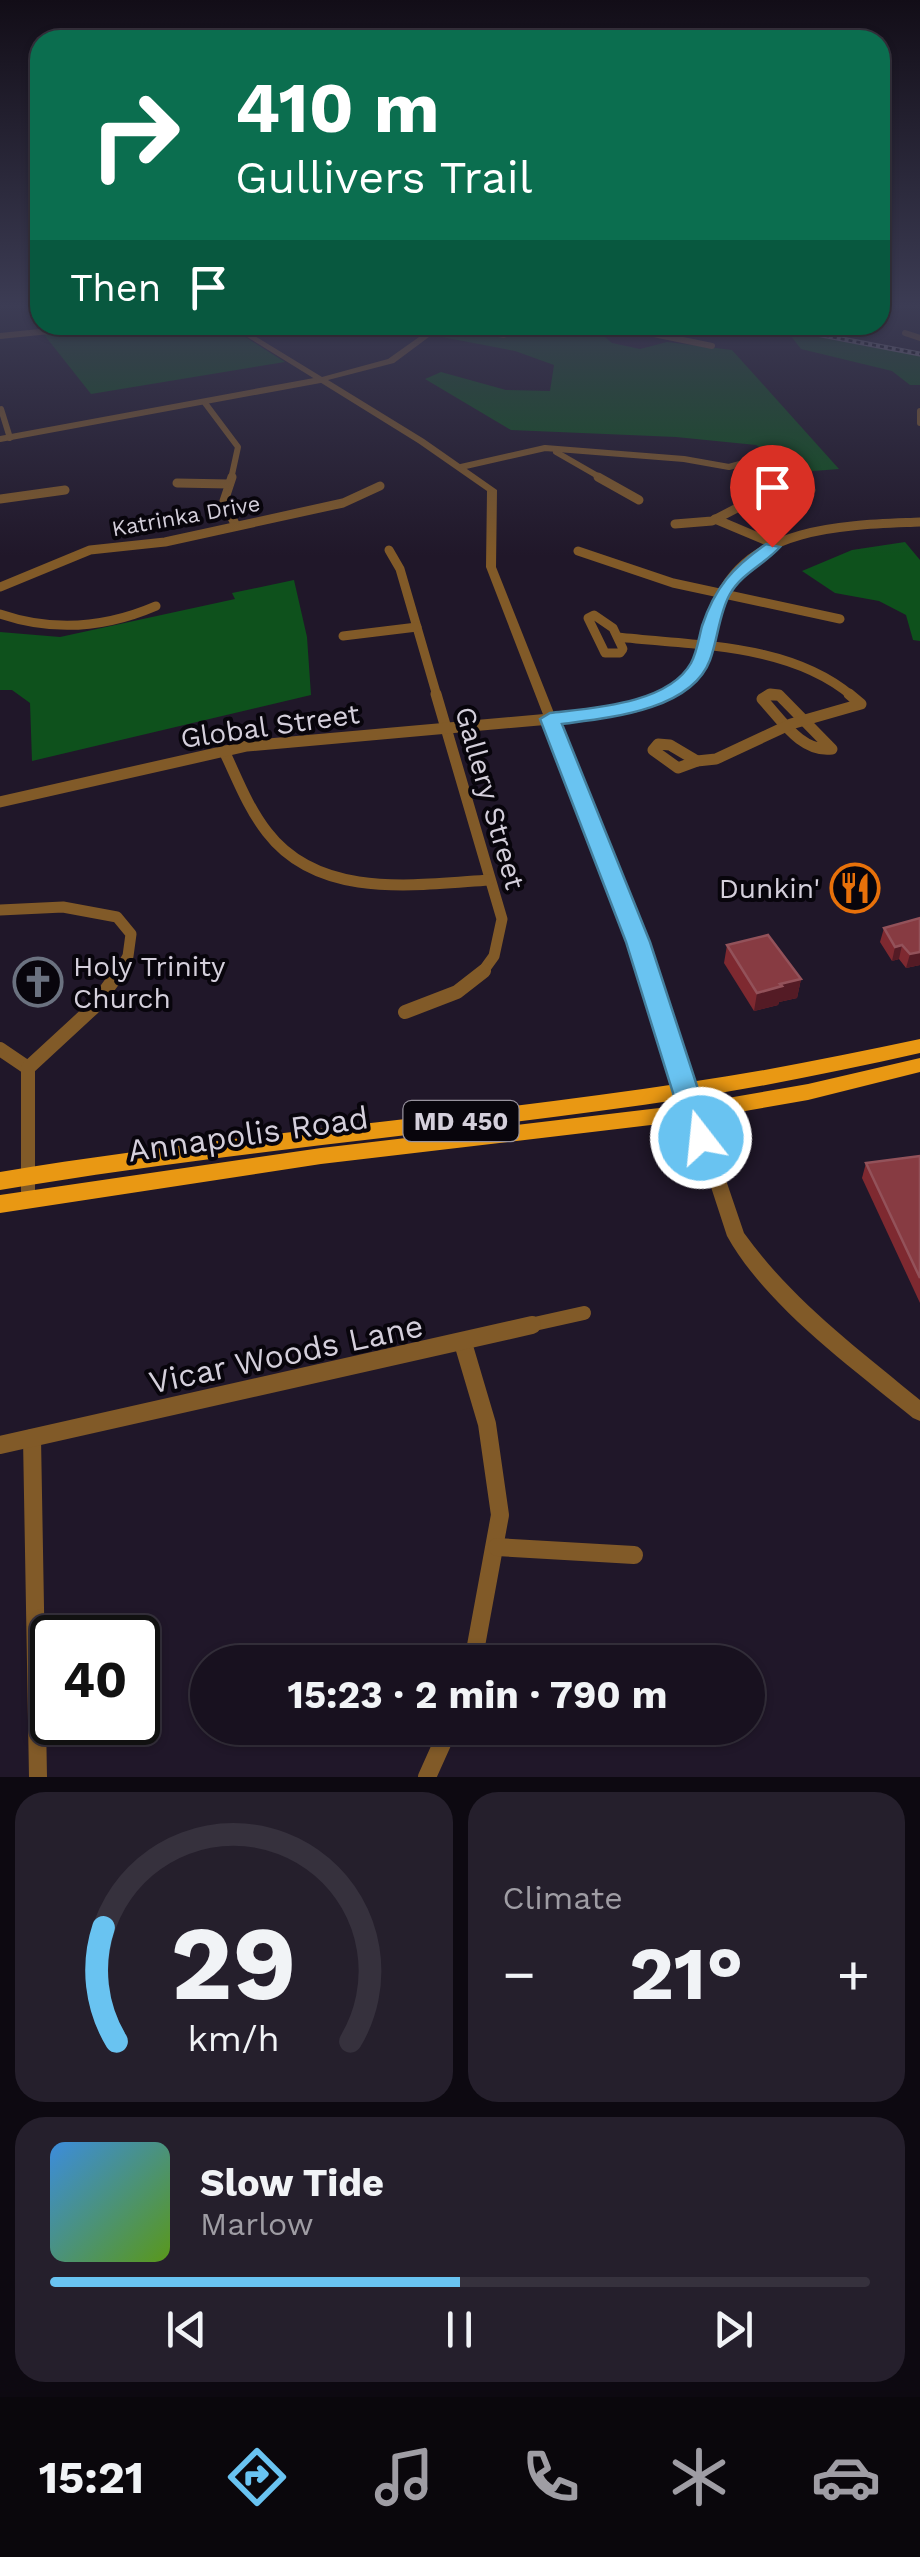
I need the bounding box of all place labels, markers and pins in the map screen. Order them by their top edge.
pin [730,445,815,548]
restaurant icon: Dunkin' [829,862,881,914]
place label: Dunkin' [719,872,820,905]
place label: Holy Trinity Church [73,950,226,1015]
church icon: Holy Trinity Church [12,956,64,1008]

